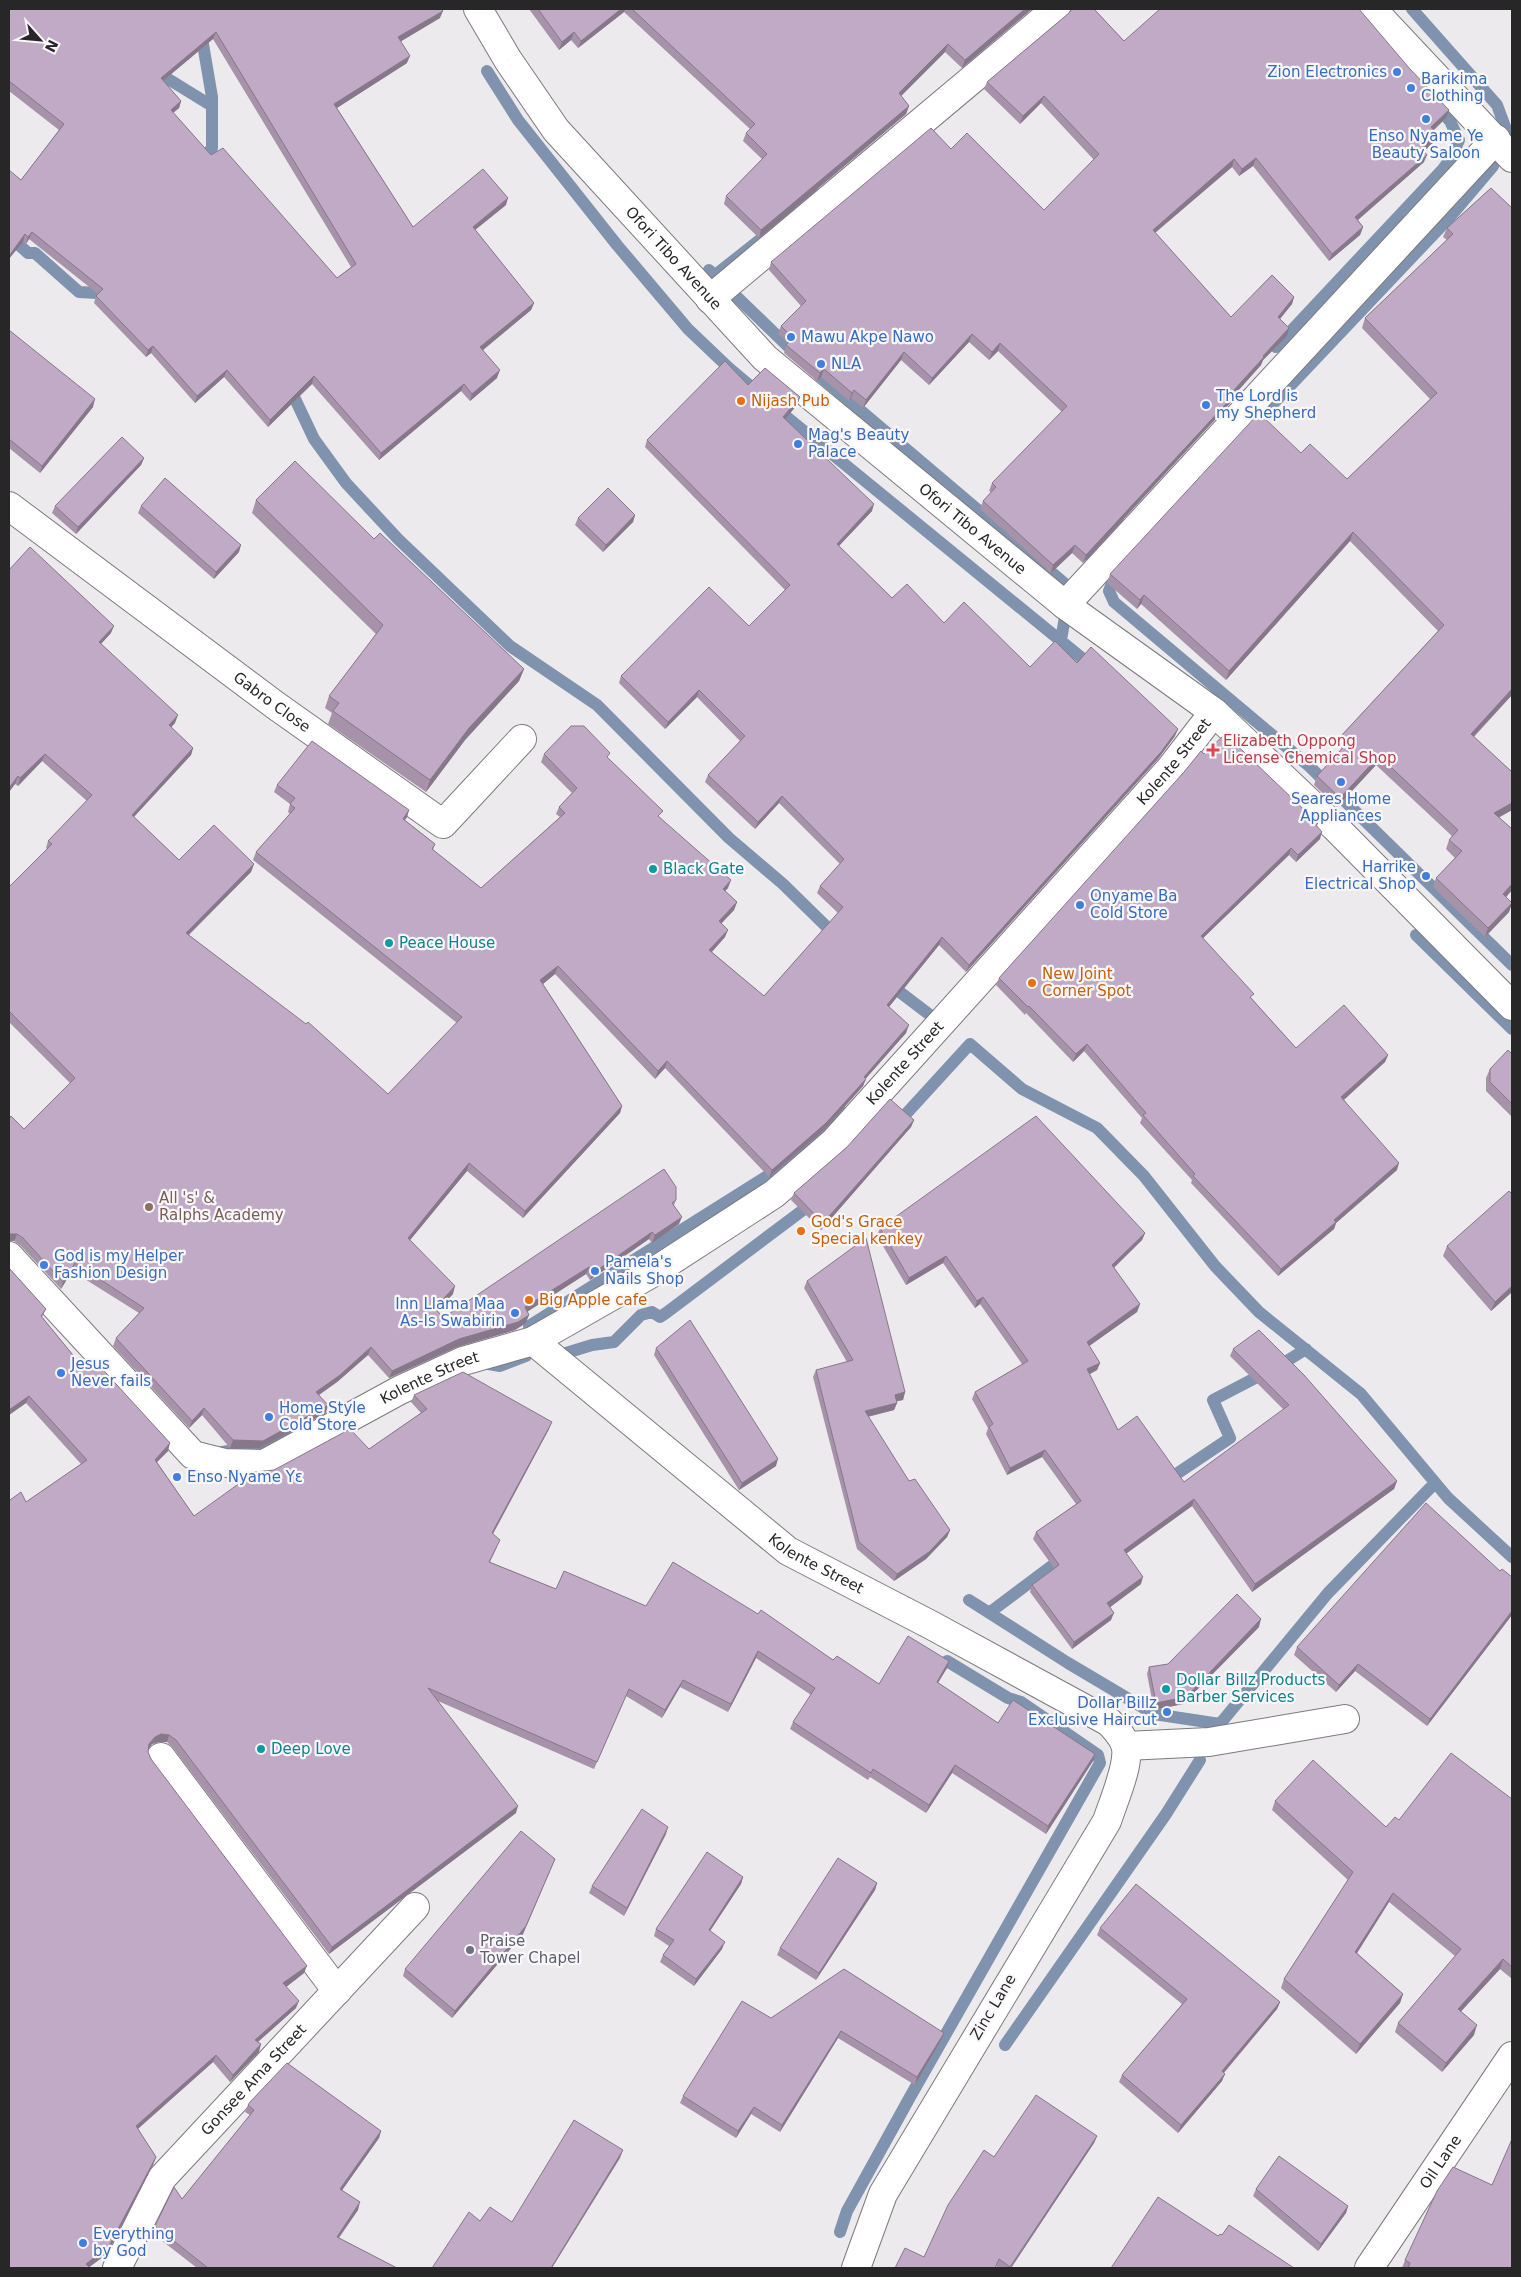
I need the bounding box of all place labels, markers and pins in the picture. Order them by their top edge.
place label: Zion Electronics [1267,63,1387,81]
marker: Zion Electronics [1391,66,1403,78]
place label: Barikima Clothing [1421,70,1487,105]
marker: Barikima Clothing [1405,82,1417,94]
marker: Enso Nyame Ye Beauty Saloon [1420,113,1432,125]
place label: Enso Nyame Ye Beauty Saloon [1368,127,1484,162]
place label: Mawu Akpe Nawo [801,328,934,346]
marker: Mawu Akpe Nawo [785,331,797,343]
place label: NLA [831,355,862,373]
marker: NLA [815,358,827,370]
place label: The Lord is my Shepherd [1215,387,1316,422]
place label: Nijash Pub [751,392,830,410]
marker: Nijash Pub [735,395,747,407]
marker: The Lord is my Shepherd [1200,399,1212,411]
place label: Mag's Beauty Palace [808,426,909,461]
marker: Mag's Beauty Palace [792,438,804,450]
place label: Elizabeth Oppong License Chemical Shop [1223,732,1396,767]
marker: Elizabeth Oppong License Chemical Shop [1207,744,1219,756]
marker: Seares Home Appliances [1335,776,1347,788]
place label: Seares Home Appliances [1291,790,1391,825]
place label: Harrike Electrical Shop [1305,858,1416,893]
place label: Black Gate [663,860,744,878]
marker: Black Gate [647,863,659,875]
marker: Harrike Electrical Shop [1420,870,1432,882]
place label: Onyame Ba Cold Store [1090,887,1177,922]
marker: Onyame Ba Cold Store [1074,899,1086,911]
place label: Peace House [399,934,495,952]
marker: Peace House [383,937,395,949]
place label: New Joint Corner Spot [1042,965,1131,1000]
marker: New Joint Corner Spot [1026,977,1038,989]
place label: All 's' & Ralphs Academy [159,1189,284,1224]
marker: All 's' & Ralphs Academy [143,1201,155,1213]
place label: God's Grace Special kenkey [811,1213,923,1248]
marker: God's Grace Special kenkey [795,1225,807,1237]
place label: God is my Helper Fashion Design [54,1247,185,1282]
place label: Pamela's Nails Shop [605,1253,684,1288]
marker: God is my Helper Fashion Design [38,1259,50,1271]
marker: Pamela's Nails Shop [589,1265,601,1277]
place label: Big Apple cafe [539,1291,647,1309]
marker: Big Apple cafe [523,1294,535,1306]
place label: Inn Llama Maa As-Is Swabirin [395,1295,505,1330]
marker: Inn Llama Maa As-Is Swabirin [509,1307,521,1319]
place label: Jesus Never fails [70,1355,151,1390]
marker: Jesus Never fails [55,1367,67,1379]
place label: Home Style Cold Store [279,1399,366,1434]
marker: Home Style Cold Store [263,1411,275,1423]
place label: Enso Nyame Yɛ [187,1468,303,1486]
marker: Enso Nyame Yɛ [171,1471,183,1483]
place label: Dollar Billz Products Barber Services [1176,1671,1326,1706]
marker: Dollar Billz Products Barber Services [1160,1683,1172,1695]
place label: Dollar Billz Exclusive Haircut [1028,1694,1157,1729]
marker: Dollar Billz Exclusive Haircut [1161,1706,1173,1718]
place label: Deep Love [271,1740,351,1758]
marker: Deep Love [255,1743,267,1755]
place label: Praise Tower Chapel [479,1932,580,1967]
marker: Praise Tower Chapel [464,1944,476,1956]
place label: Everything by God [93,2225,174,2260]
marker: Everything by God [77,2237,89,2249]

